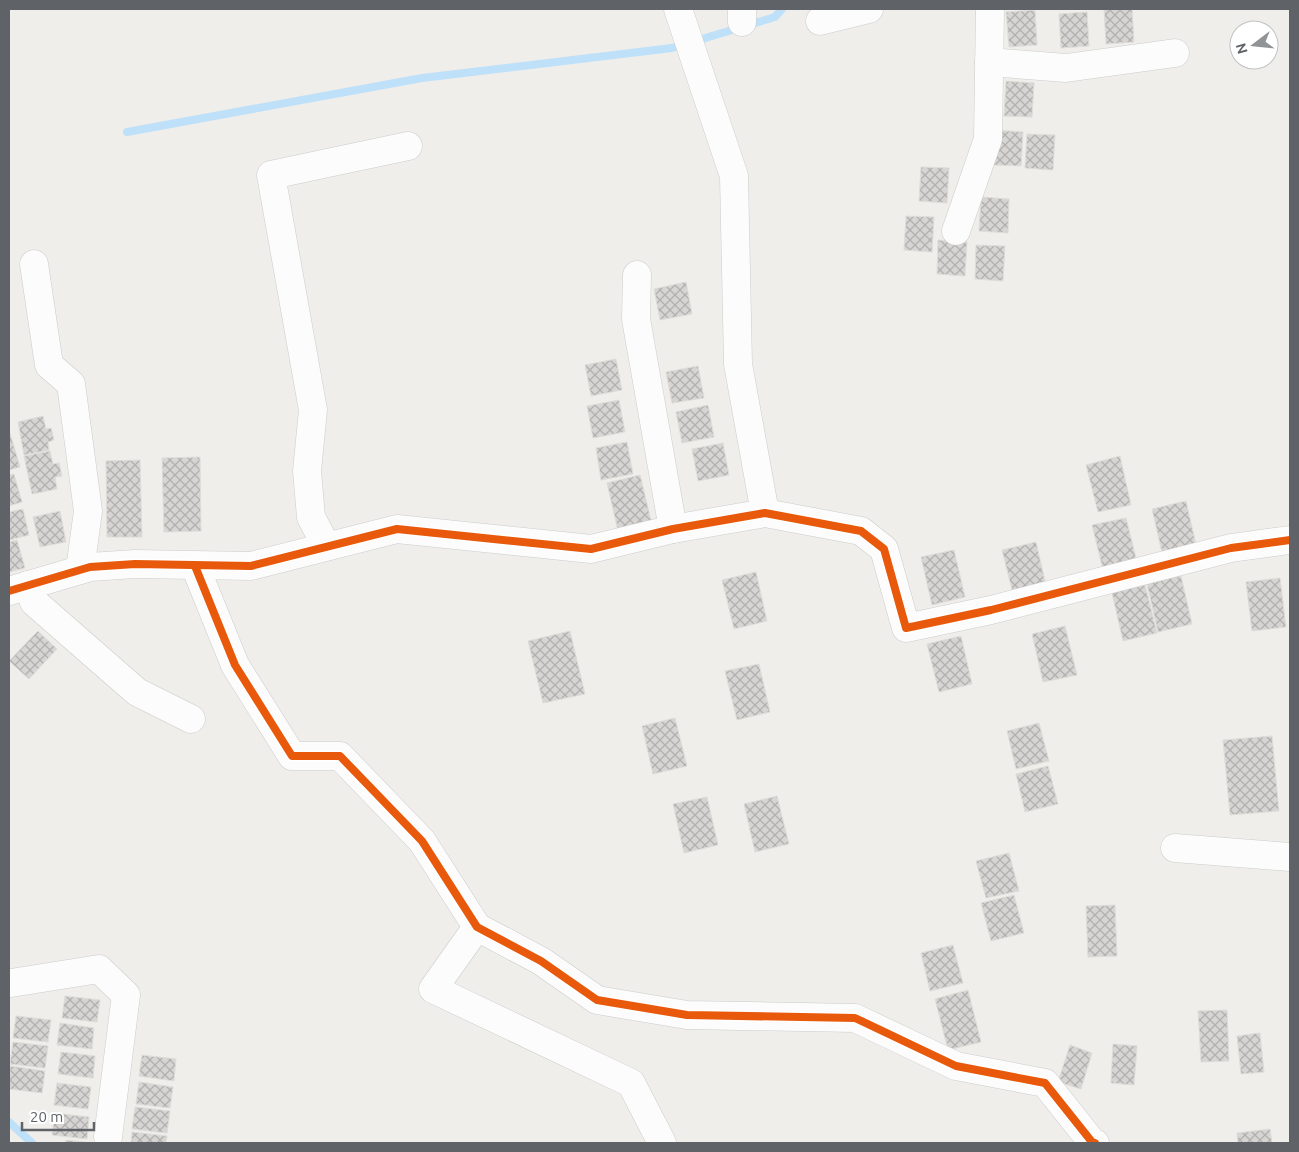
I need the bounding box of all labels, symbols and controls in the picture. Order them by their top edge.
north arrow [1229,20,1279,70]
text: N [1232,41,1251,56]
scale bar [22,1100,95,1132]
text: 20 m [30,1108,63,1125]

